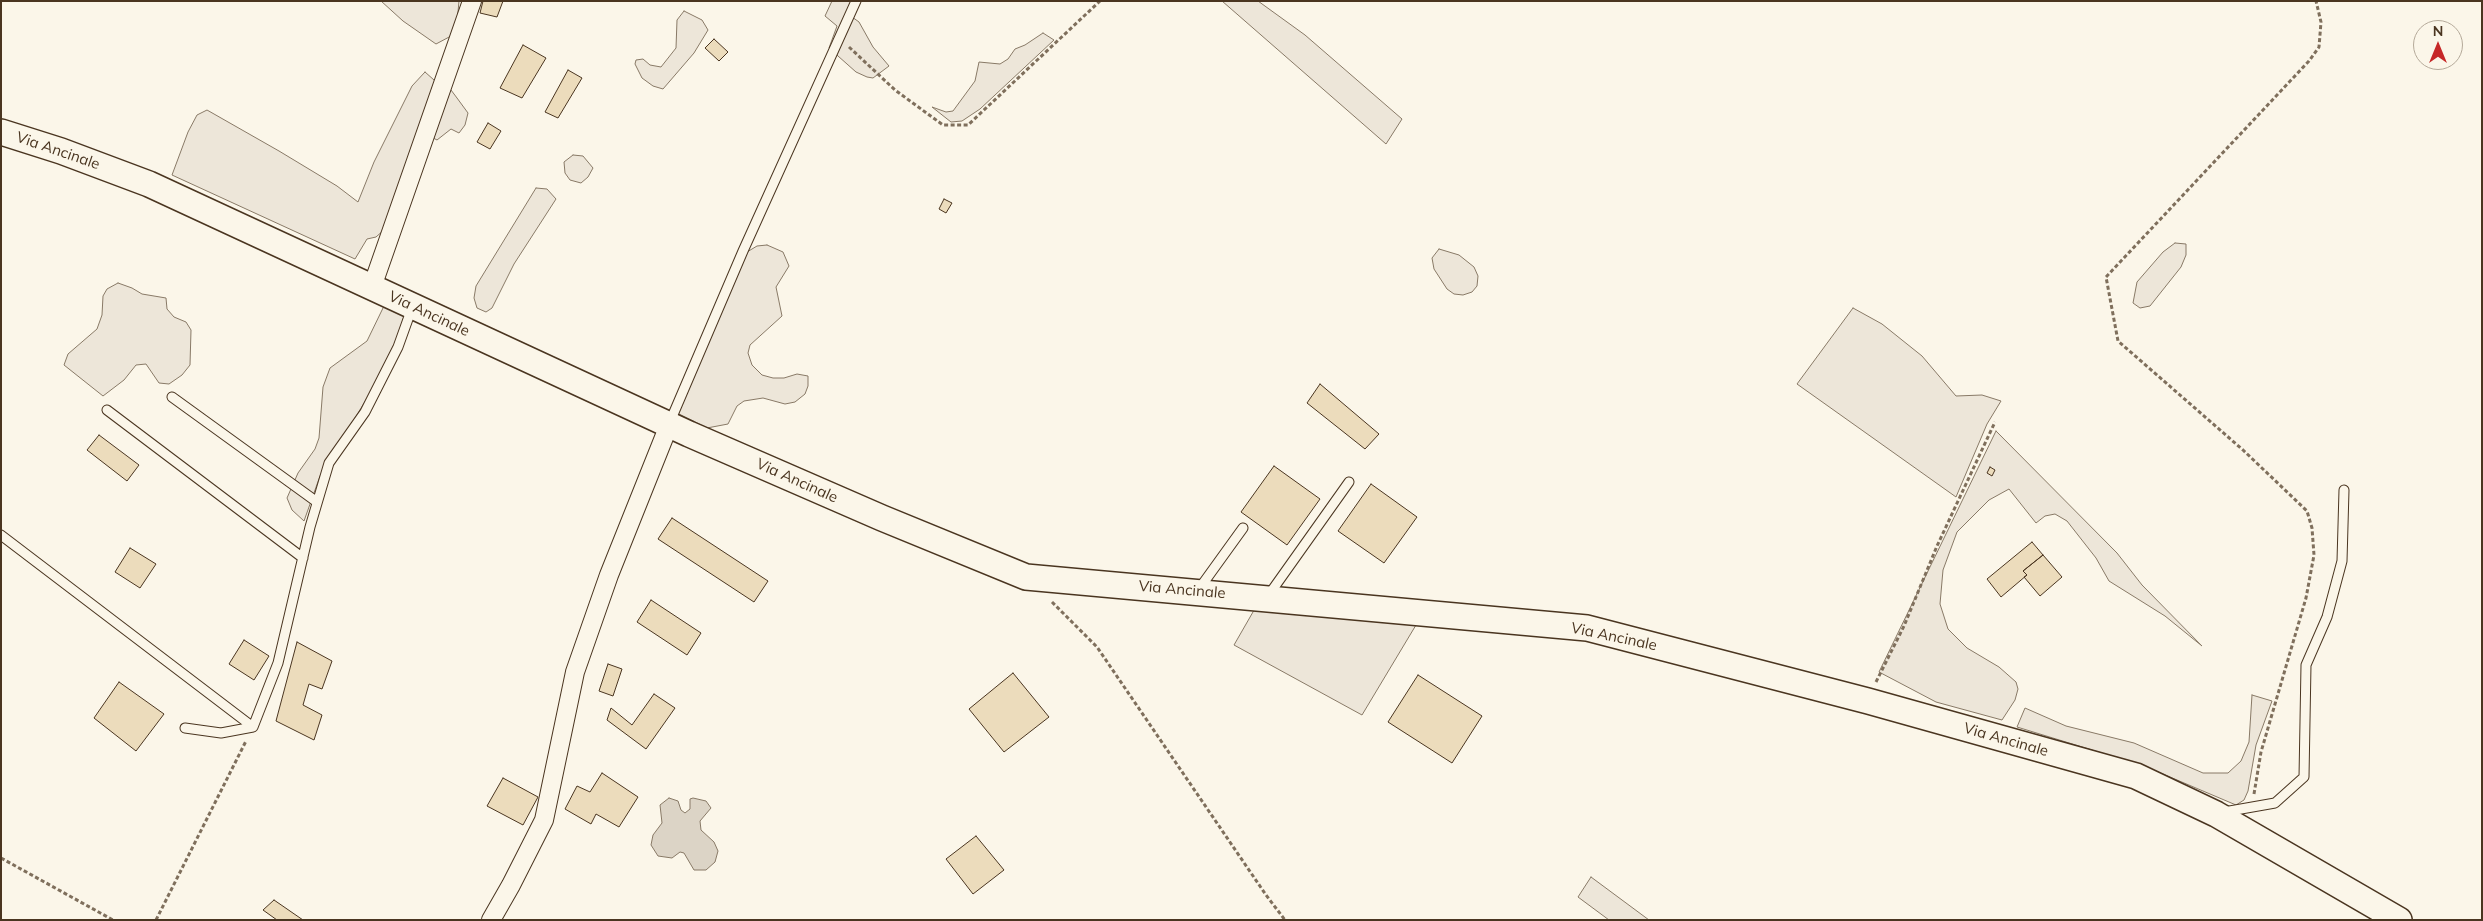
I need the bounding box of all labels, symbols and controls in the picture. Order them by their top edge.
north arrow [2413,20,2463,70]
text: N [2433,22,2443,40]
street label: Via Ancinale [14,128,102,174]
street label: Via Ancinale [386,287,472,341]
street label: Via Ancinale [753,455,841,507]
street label: Via Ancinale [1138,577,1226,603]
street label: Via Ancinale [1569,619,1659,655]
street label: Via Ancinale [1962,719,2050,761]

